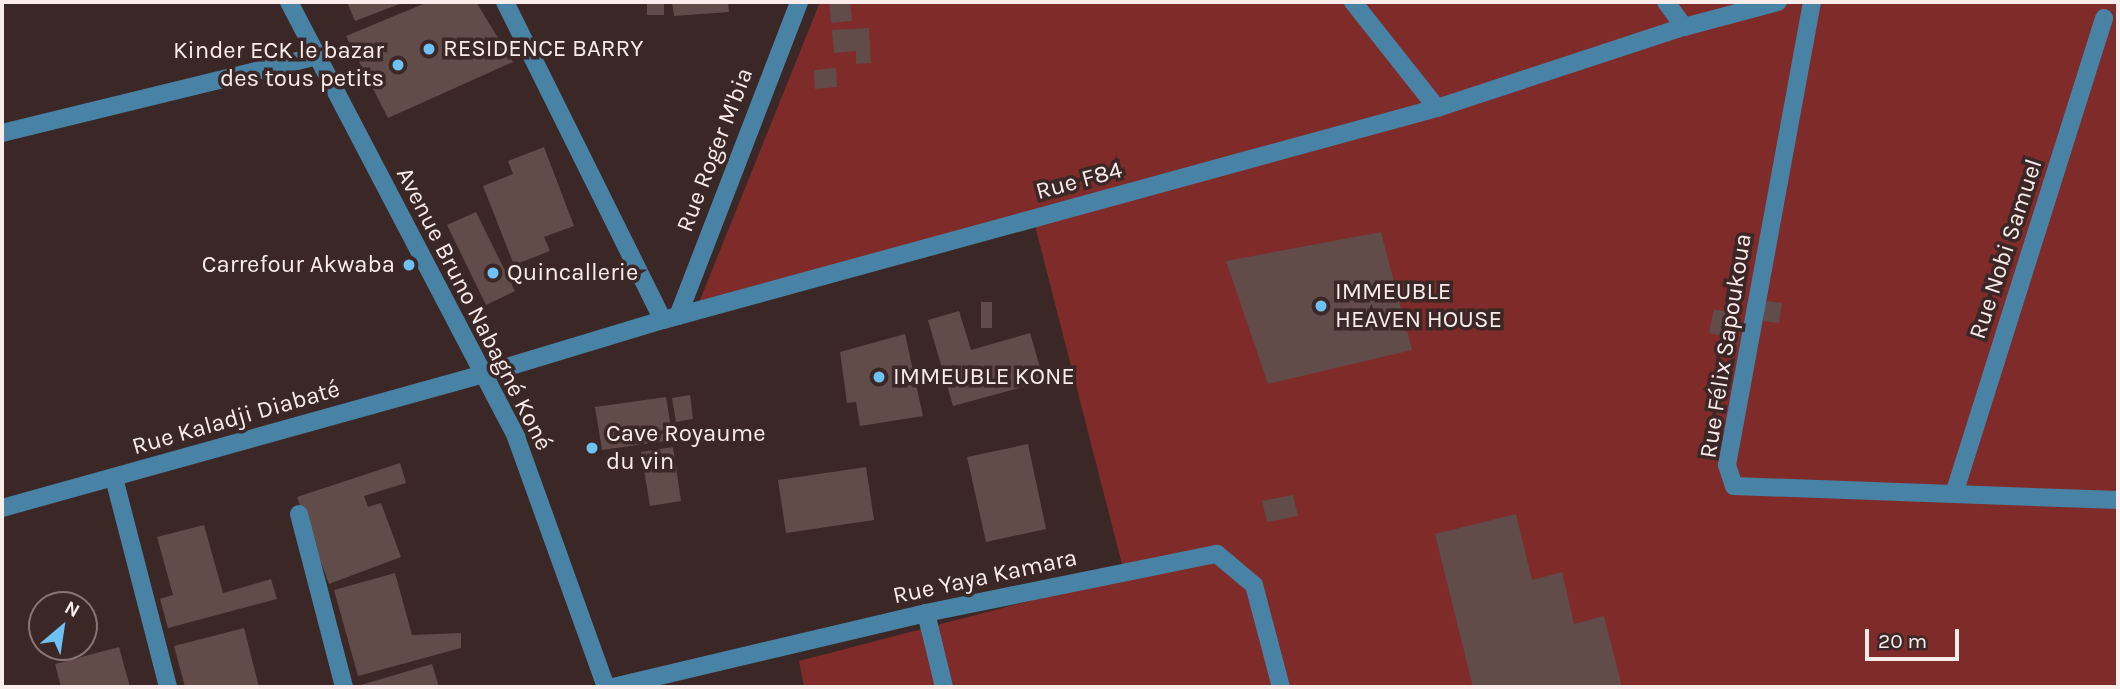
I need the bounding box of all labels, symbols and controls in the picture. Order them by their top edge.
place label: RESIDENCE BARRY [443,35,643,63]
place label: Kinder ECK le bazar des tous petits [173,37,384,93]
marker: RESIDENCE BARRY [421,41,437,57]
marker: Kinder ECK le bazar des tous petits [390,57,406,73]
street label: Rue Roger M'bia [670,64,760,236]
street label: Rue Nobi Samuel [1963,155,2049,343]
street label: Rue F84 [1033,156,1125,206]
street label: Avenue Bruno Nabagné Koné [390,163,558,455]
street label: Rue Félix Sapoukoua [1694,232,1758,460]
place label: Carrefour Akwaba [202,251,395,279]
marker: Carrefour Akwaba [401,257,417,273]
place label: Quincallerie [507,259,638,287]
marker: Quincallerie [485,265,501,281]
place label: IMMEUBLE HEAVEN HOUSE [1335,278,1502,334]
marker: IMMEUBLE HEAVEN HOUSE [1313,298,1329,314]
place label: IMMEUBLE KONE [893,363,1075,391]
marker: IMMEUBLE KONE [871,369,887,385]
street label: Rue Kaladji Diabaté [129,375,343,461]
place label: Cave Royaume du vin [606,420,766,476]
marker: Cave Royaume du vin [584,440,600,456]
street label: Rue Yaya Kamara [890,543,1080,611]
north arrow [28,591,98,661]
text: N [61,596,84,622]
scale bar [1868,616,1962,660]
text: 20 m [1878,629,1927,653]

